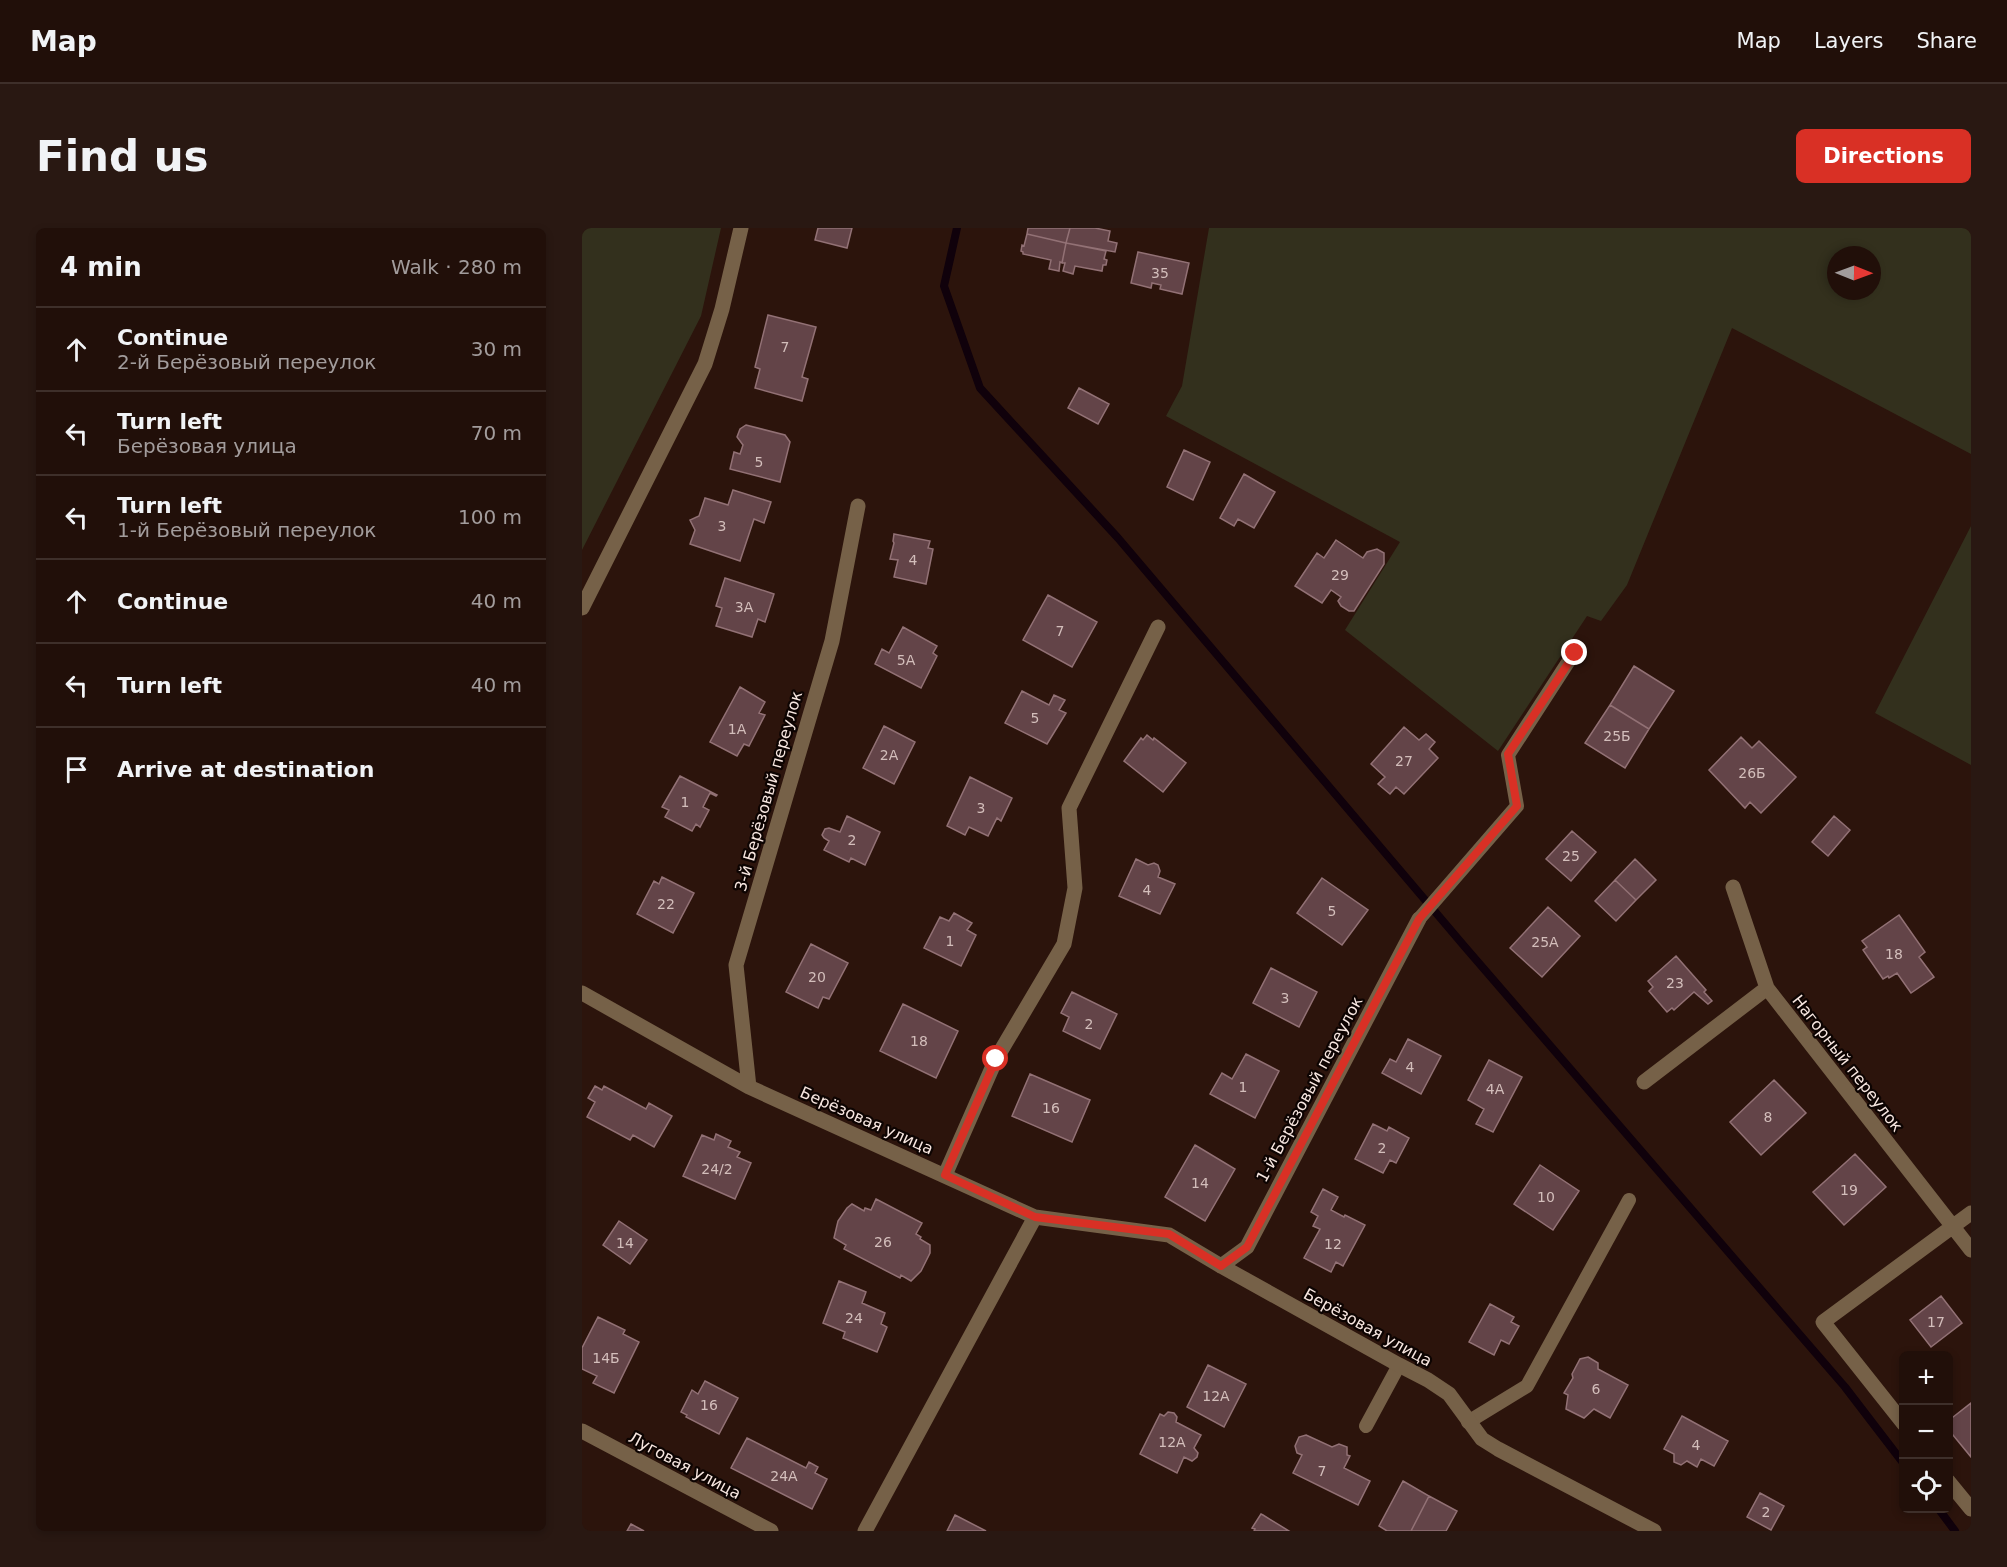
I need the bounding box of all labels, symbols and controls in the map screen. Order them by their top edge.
text: Map [30,25,97,58]
text: Map [1737,29,1781,53]
text: Layers [1814,29,1883,53]
text: Share [1916,29,1977,53]
button: Directions [1796,129,1971,183]
text: Find us [36,132,209,181]
north arrow [1827,246,1881,300]
text: 4 min [60,252,142,282]
text: Walk · 280 m [391,255,522,279]
house number: 35 [1151,265,1169,281]
text: Continue [117,325,228,350]
icon: ahead [60,333,93,366]
text: 30 m [471,337,522,361]
house number: 7 [781,339,789,355]
text: 2-й Берёзовый переулок [117,350,376,374]
text: Turn left [117,409,222,434]
icon: left [60,417,93,450]
text: 70 m [471,421,522,445]
text: Берёзовая улица [117,434,297,458]
house number: 5 [755,454,763,470]
text: Turn left [117,493,222,518]
icon: left [60,501,93,534]
text: 100 m [458,505,522,529]
text: 1-й Берёзовый переулок [117,518,376,542]
house number: 3 [718,518,726,534]
house number: 4 [909,552,918,568]
house number: 29 [1331,567,1349,583]
icon: ahead [60,585,93,618]
text: Continue [117,589,228,614]
text: 40 m [471,589,522,613]
house number: 3А [735,599,754,615]
house number: 7 [1056,623,1064,639]
route end [1561,639,1587,665]
house number: 5А [897,652,916,668]
icon: left [60,669,93,702]
text: Turn left [117,673,222,698]
text: 40 m [471,673,522,697]
street label: 3-й Берёзовый переулок [731,688,806,894]
house number: 5 [1031,710,1039,726]
house number: 1А [728,721,747,737]
house number: 25Б [1603,728,1631,744]
house number: 2А [880,747,899,763]
icon: arrive [60,753,93,786]
house number: 27 [1395,753,1413,769]
text: Arrive at destination [117,757,374,782]
house number: 26Б [1738,765,1766,781]
house number: 1 [681,794,689,810]
house number: 3 [977,800,985,816]
house number: 2 [848,832,856,848]
house number: 25 [1562,848,1580,864]
house number: 4 [1143,882,1152,898]
house number: 22 [657,896,675,912]
house number: 5 [1328,903,1336,919]
house number: 1 [946,933,954,949]
house number: 25А [1531,934,1559,950]
house number: 18 [1885,946,1903,962]
house number: 20 [808,969,826,985]
house number: 23 [1666,975,1684,991]
house number: 3 [1281,990,1289,1006]
street label: Нагорный переулок [1788,991,1907,1136]
street label: 1-й Берёзовый переулок [1252,993,1367,1185]
house number: 2 [1085,1016,1093,1032]
house number: 18 [910,1033,928,1049]
route start [982,1045,1008,1071]
house number: 4 [1406,1059,1415,1075]
house number: 1 [1239,1079,1247,1095]
house number: 4А [1486,1081,1505,1097]
street label: Берёзовая улица [797,1083,936,1158]
house number: 16 [1042,1100,1060,1116]
house number: 8 [1764,1109,1772,1125]
house number: 2 [1378,1140,1386,1156]
house number: 24/2 [701,1161,733,1177]
house number: 14 [1191,1175,1209,1191]
house number: 19 [1840,1182,1858,1198]
house number: 10 [1537,1189,1555,1205]
house number: 26 [874,1234,892,1250]
house number: 14 [616,1235,634,1251]
house number: 12 [1324,1236,1342,1252]
street label: Берёзовая улица [1300,1284,1435,1371]
house number: 24 [845,1310,863,1326]
house number: 17 [1927,1314,1945,1330]
house number: 14Б [592,1350,620,1366]
map controls [1899,1351,1953,1513]
button: + [1899,1351,1953,1405]
house number: 6 [1592,1381,1601,1397]
house number: 12А [1202,1388,1230,1404]
house number: 16 [700,1397,718,1413]
button: − [1899,1405,1953,1459]
street label: Луговая улица [625,1428,744,1503]
house number: 12А [1158,1434,1186,1450]
house number: 4 [1692,1437,1701,1453]
button: locate [1899,1459,1953,1513]
house number: 7 [1318,1463,1326,1479]
house number: 24А [770,1468,798,1484]
house number: 2 [1762,1504,1770,1520]

